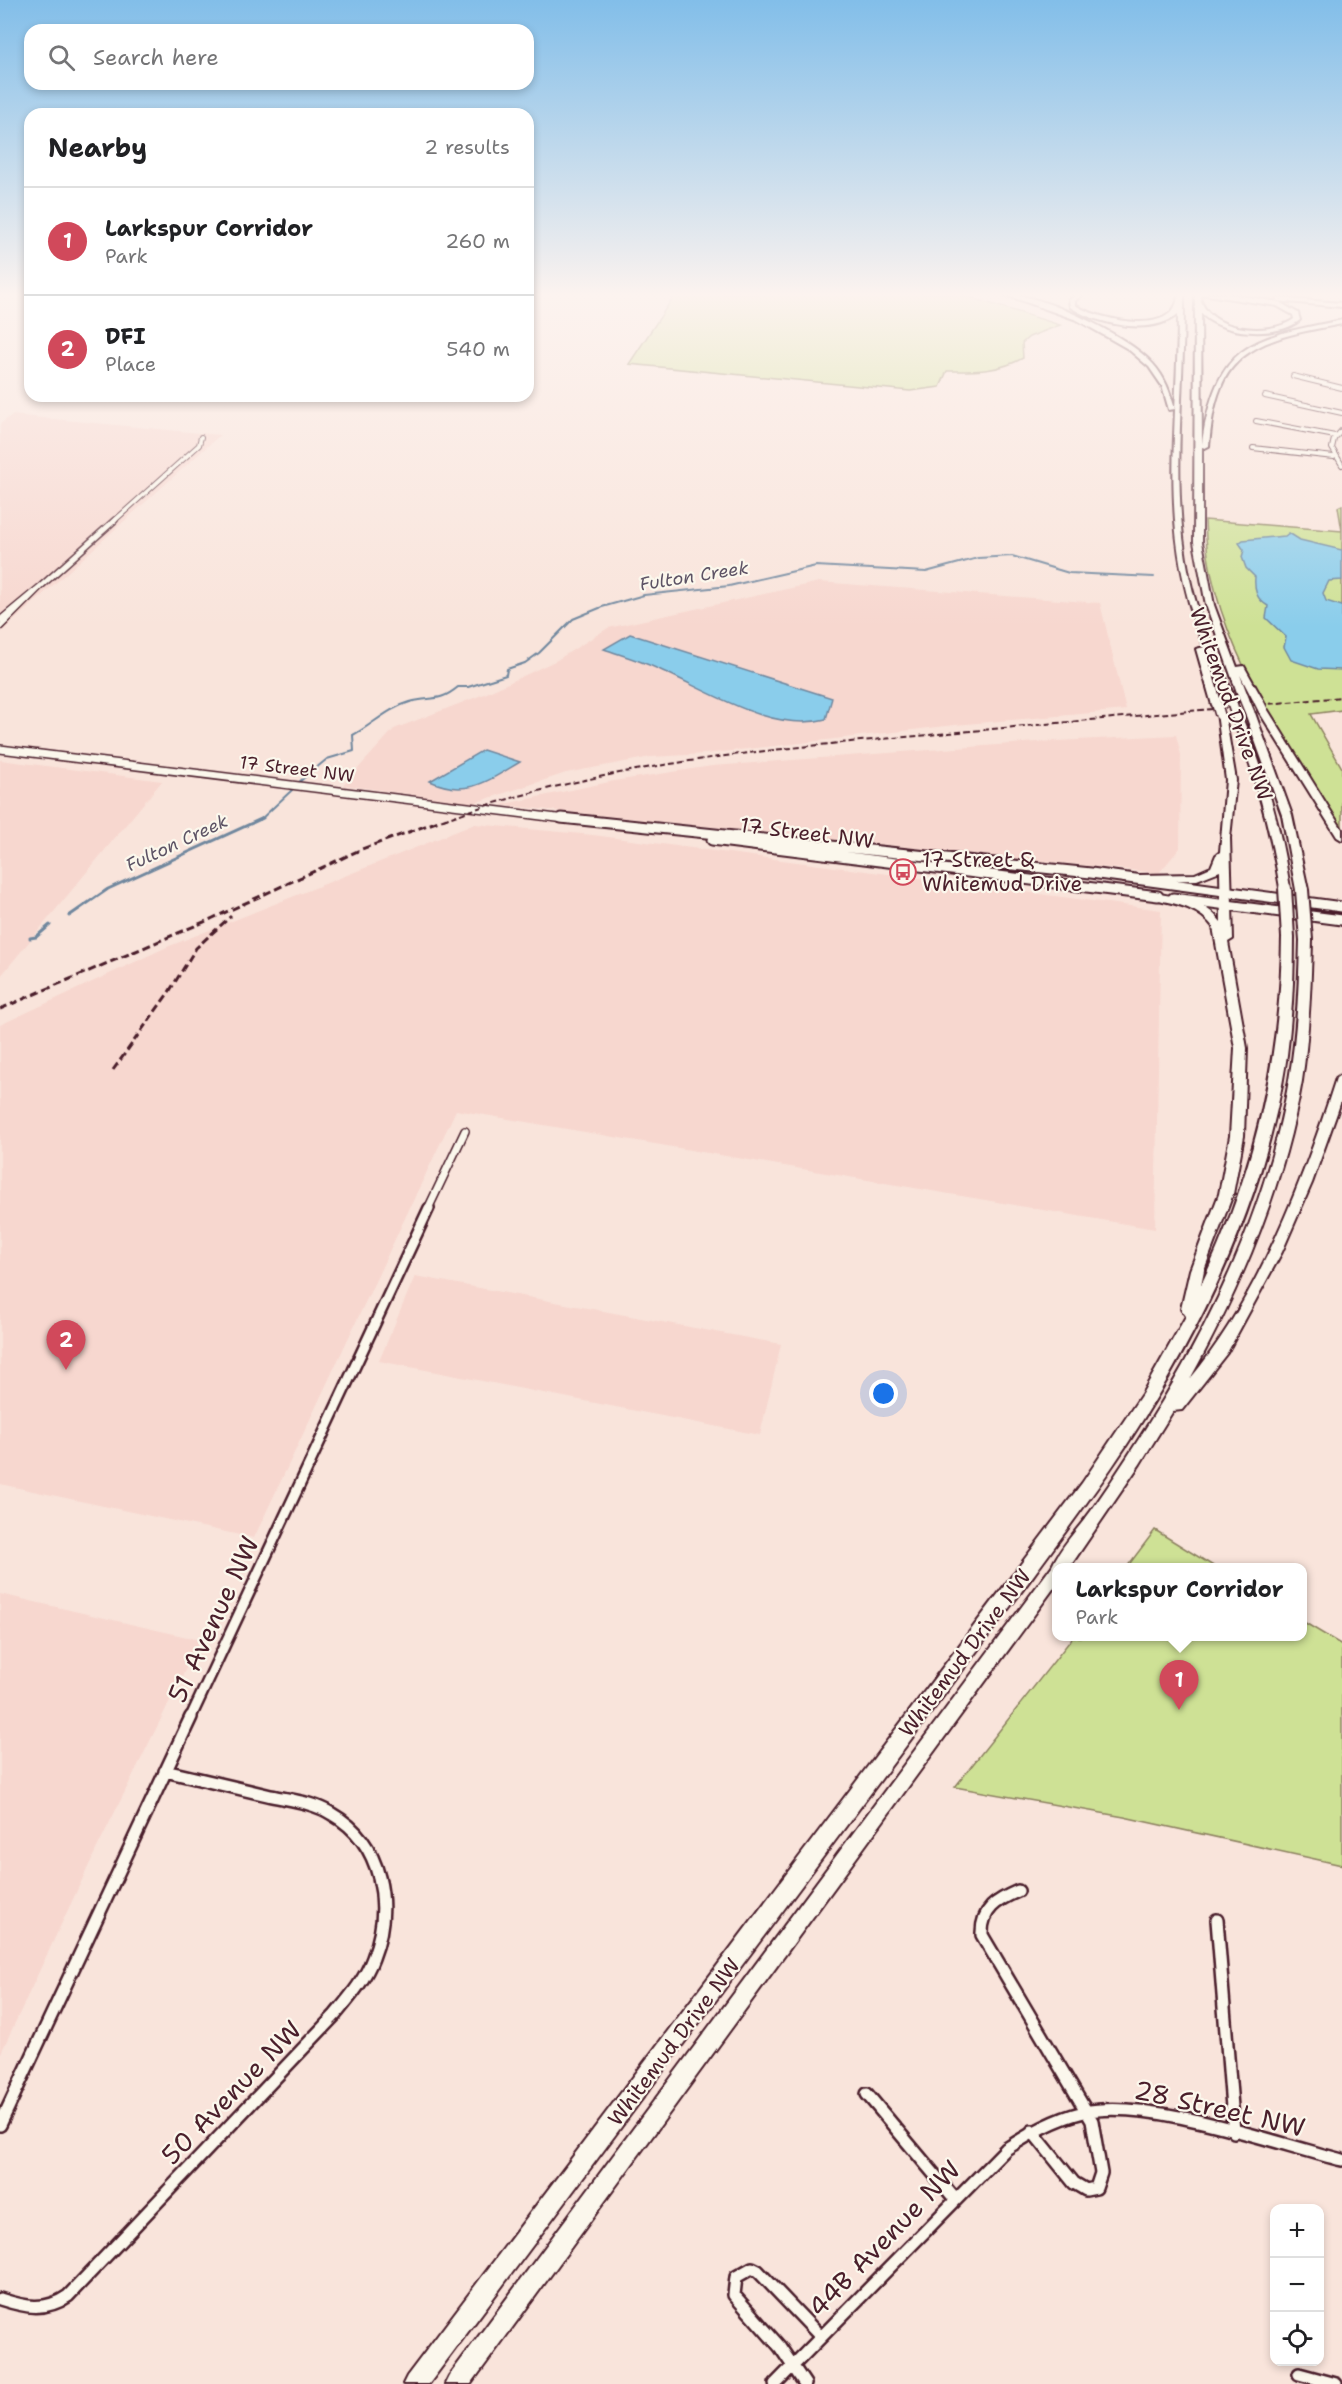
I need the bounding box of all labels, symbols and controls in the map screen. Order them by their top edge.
search box [24,24,534,90]
icon: search [45,41,78,74]
text: Search here [93,43,219,72]
text: Nearby [48,130,147,165]
text: 2 results [424,134,510,160]
text: Larkspur Corridor [105,214,313,243]
text: 1 [63,228,72,254]
text: 260 m [445,228,510,254]
text: Park [105,243,148,269]
text: DFI [105,322,146,351]
text: 2 [61,336,75,362]
text: 540 m [446,336,510,362]
text: Place [105,351,156,377]
water label: Fulton Creek [638,555,751,596]
street label: Whitemud Drive NW [1183,603,1279,805]
street label: 17 Street NW [238,750,356,788]
water label: Fulton Creek [122,809,233,877]
street label: 17 Street NW [739,811,875,855]
place label: 17 Street & Whitemud Drive [922,846,1082,898]
bus stop icon: 17 Street & Whitemud Drive [888,857,918,887]
pin: 2 [46,1320,86,1370]
your location [869,1379,898,1408]
street label: 51 Avenue NW [159,1530,267,1708]
street label: Whitemud Drive NW [892,1563,1038,1743]
popup [1052,1563,1307,1641]
text: Larkspur Corridor [1076,1575,1283,1604]
text: Park [1076,1604,1118,1630]
pin: 1 [1160,1660,1198,1710]
street label: Whitemud Drive NW [601,1952,747,2132]
street label: 50 Avenue NW [153,2012,309,2172]
street label: 28 Street NW [1131,2071,1309,2145]
street label: 44B Avenue NW [800,2152,968,2324]
map controls [1270,2204,1324,2366]
button: + [1270,2204,1324,2258]
button: − [1270,2258,1324,2312]
button: locate [1270,2312,1324,2366]

